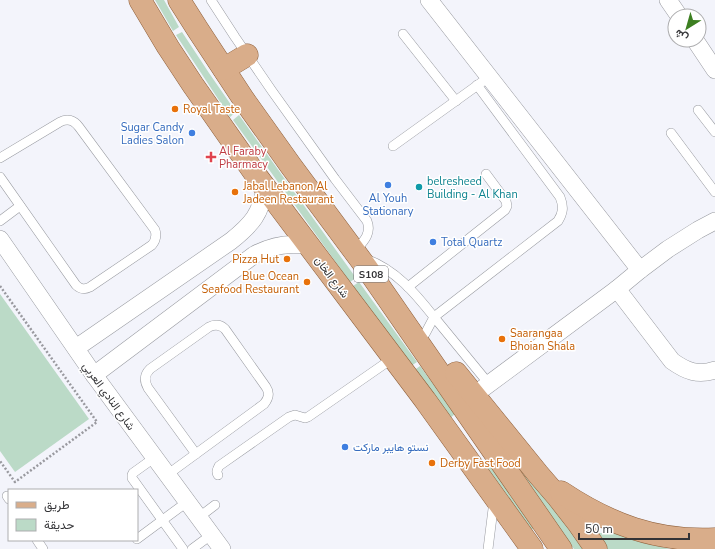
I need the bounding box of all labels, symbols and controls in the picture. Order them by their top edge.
north arrow [667,8,707,48]
text: ش [671,26,691,46]
place label: Royal Taste [183,102,240,117]
marker: Royal Taste [170,104,180,114]
place label: Sugar Candy Ladies Salon [121,120,184,148]
marker: Sugar Candy Ladies Salon [187,128,197,138]
place label: Al Faraby Pharmacy [219,144,268,172]
marker: Al Faraby Pharmacy [206,152,216,162]
place label: belresheed Building - Al Khan [427,174,518,202]
place label: Jabal Lebanon Al Jadeen Restaurant [242,179,334,207]
marker: Al Youh Stationary [383,180,393,190]
marker: belresheed Building - Al Khan [414,182,424,192]
marker: Jabal Lebanon Al Jadeen Restaurant [230,187,240,197]
place label: Al Youh Stationary [363,191,414,219]
place label: Total Quartz [441,235,502,250]
marker: Total Quartz [428,237,438,247]
place label: Pizza Hut [232,252,279,267]
street label: شارع الخان [311,253,352,301]
marker: Pizza Hut [282,254,292,264]
road number: S108 [354,266,388,282]
place label: Blue Ocean Seafood Restaurant [202,269,299,297]
marker: Blue Ocean Seafood Restaurant [302,277,312,287]
place label: Saarangaa Bhoian Shala [510,326,575,354]
marker: Saarangaa Bhoian Shala [497,334,507,344]
street label: شارع النادي العربي [77,359,139,435]
place label: نستو هايبر ماركت [353,440,429,455]
marker: نستو هايبر ماركت [340,442,350,452]
place label: Derby Fast Food [440,456,521,471]
marker: Derby Fast Food [427,458,437,468]
legend [8,489,138,541]
text: طريق [44,497,70,513]
scale bar [579,515,689,541]
text: حديقة [44,517,74,533]
text: 50 m [585,521,613,537]

